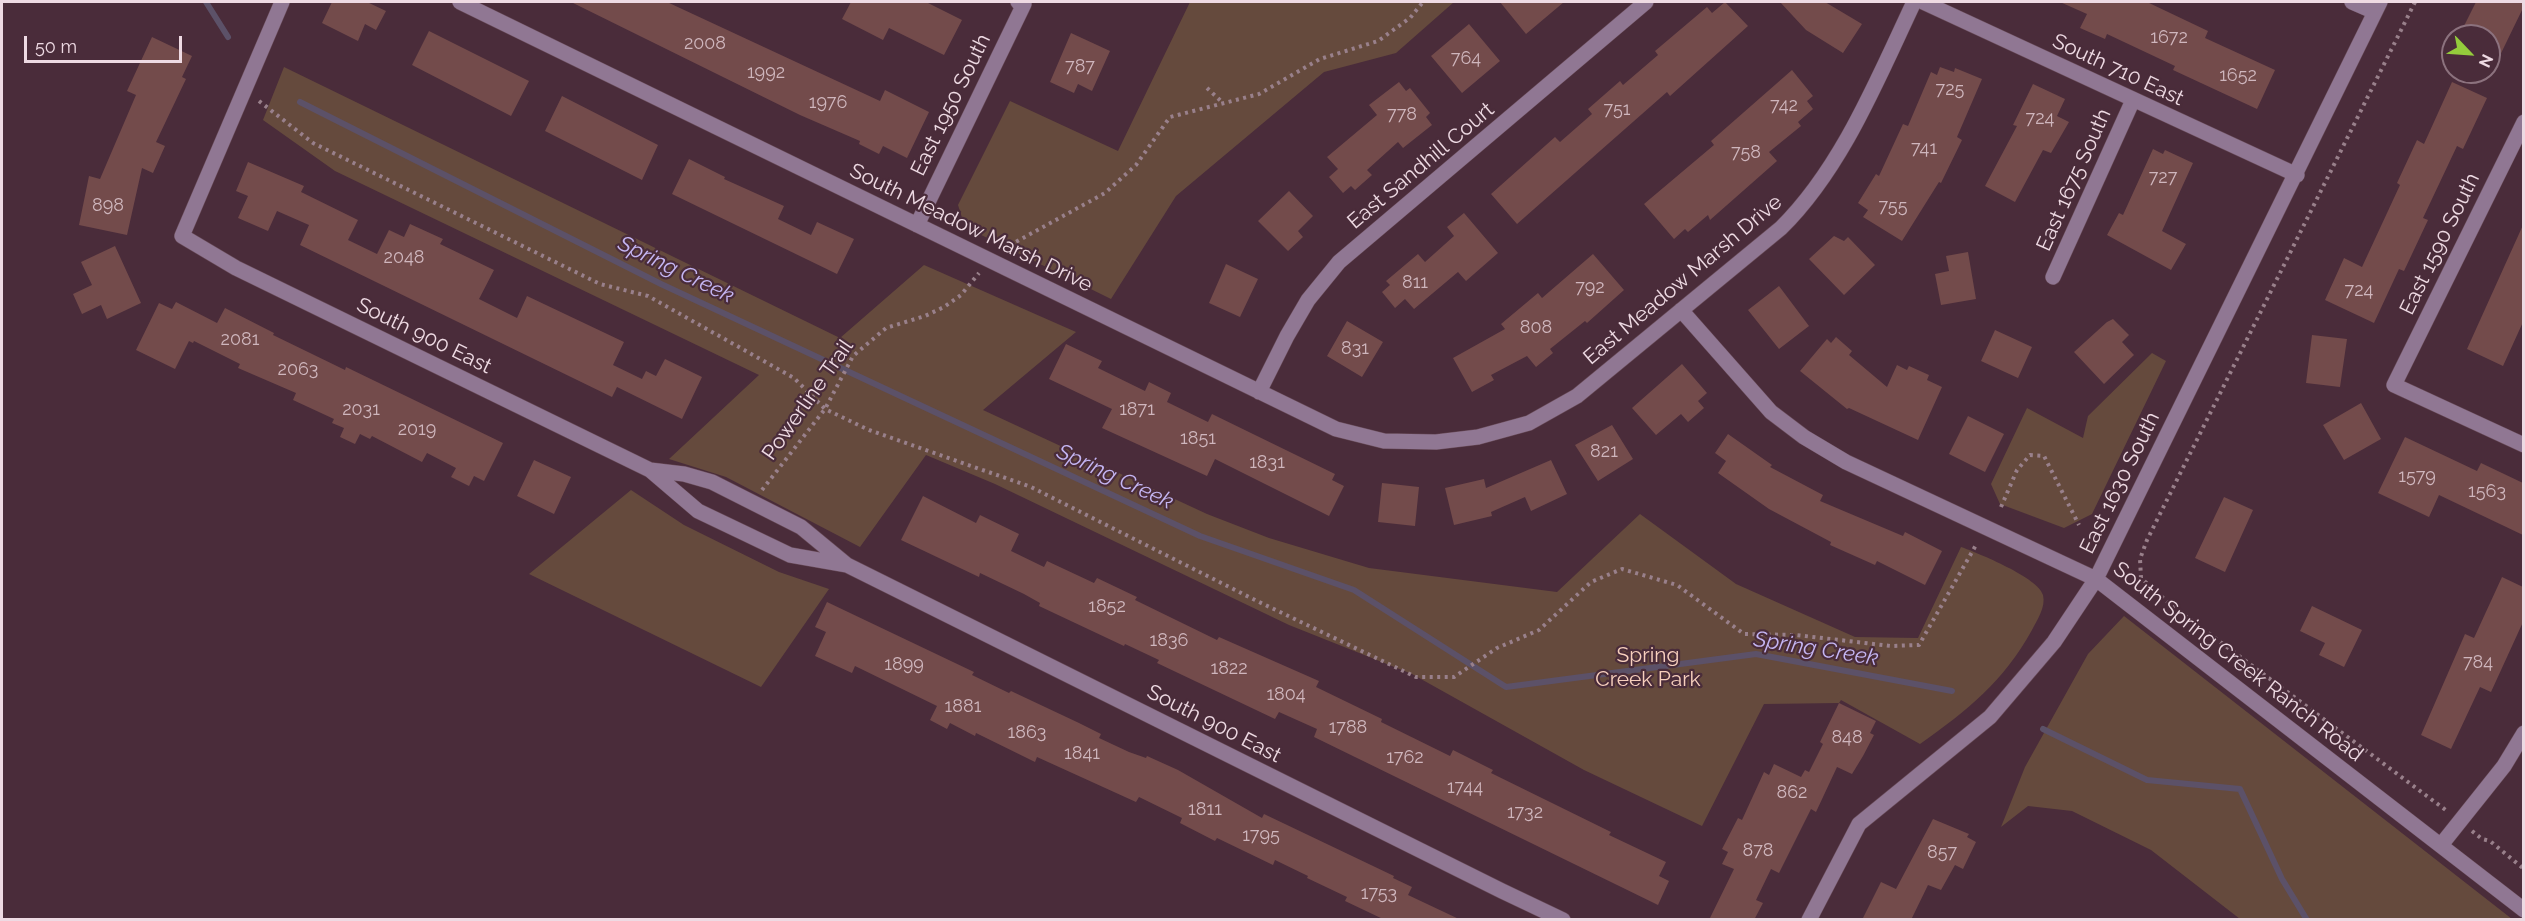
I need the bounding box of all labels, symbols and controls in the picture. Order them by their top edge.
scale bar [27,24,184,62]
north arrow [2441,24,2501,84]
house number: 1672 [2150,27,2188,49]
street label: South 710 East [2048,29,2188,111]
street label: East 1950 South [906,30,996,180]
house number: 2008 [684,33,726,55]
text: 50 m [35,36,77,57]
house number: 764 [1451,48,1481,70]
text: N [2475,51,2497,71]
house number: 787 [1065,56,1095,78]
house number: 1992 [747,62,785,84]
house number: 1652 [2219,65,2257,87]
house number: 725 [1936,79,1964,101]
house number: 1976 [809,92,847,114]
house number: 742 [1770,95,1798,117]
street label: East Sandhill Court [1343,97,1499,235]
house number: 751 [1604,99,1630,121]
house number: 778 [1387,104,1417,126]
street label: East 1675 South [2031,105,2117,255]
house number: 724 [2026,108,2054,130]
house number: 741 [1911,138,1937,160]
house number: 758 [1731,142,1761,164]
street label: South Meadow Marsh Drive [846,158,1096,298]
house number: 727 [2149,167,2177,189]
street label: East 1590 South [2395,169,2485,319]
street label: East Meadow Marsh Drive [1579,190,1787,370]
house number: 898 [92,195,124,217]
house number: 755 [1879,196,1907,218]
water label: Spring Creek [614,231,738,309]
house number: 2048 [384,247,424,269]
house number: 811 [1402,272,1428,294]
house number: 792 [1575,277,1605,299]
house number: 724 [2345,280,2373,302]
street label: South 900 East [352,292,496,380]
house number: 808 [1520,317,1552,339]
house number: 2081 [221,329,259,351]
street label: Powerline Trail [757,335,859,465]
house number: 831 [1341,338,1369,360]
house number: 2063 [278,359,318,381]
house number: 2031 [342,399,380,421]
house number: 1871 [1119,399,1155,421]
street label: East 1630 South [2075,408,2165,558]
house number: 2019 [398,419,436,441]
house number: 1851 [1180,428,1216,450]
water label: Spring Creek [1052,438,1178,516]
house number: 821 [1590,441,1618,463]
house number: 1831 [1249,452,1285,474]
house number: 1579 [2398,466,2436,488]
house number: 1563 [2468,481,2506,503]
street label: South Spring Creek Ranch Road [2108,557,2368,767]
house number: 1852 [1088,596,1126,618]
water label: Spring Creek [1752,626,1880,672]
house number: 1836 [1150,630,1188,652]
park label: Spring Creek Park [1595,643,1701,693]
house number: 784 [2463,652,2493,674]
house number: 1899 [884,654,924,676]
house number: 1822 [1210,658,1248,680]
street label: South 900 East [1143,679,1285,769]
house number: 1804 [1266,684,1306,706]
house number: 1881 [945,696,981,718]
house number: 1788 [1329,717,1367,739]
house number: 1863 [1008,722,1046,744]
house number: 848 [1831,727,1863,749]
house number: 1841 [1064,743,1100,765]
house number: 1762 [1386,747,1424,769]
house number: 1744 [1447,777,1483,799]
house number: 862 [1777,782,1807,804]
house number: 1811 [1188,799,1222,821]
house number: 1732 [1507,802,1543,824]
house number: 1795 [1242,825,1280,847]
house number: 878 [1743,840,1773,862]
house number: 857 [1927,842,1957,864]
house number: 1753 [1361,883,1397,905]

